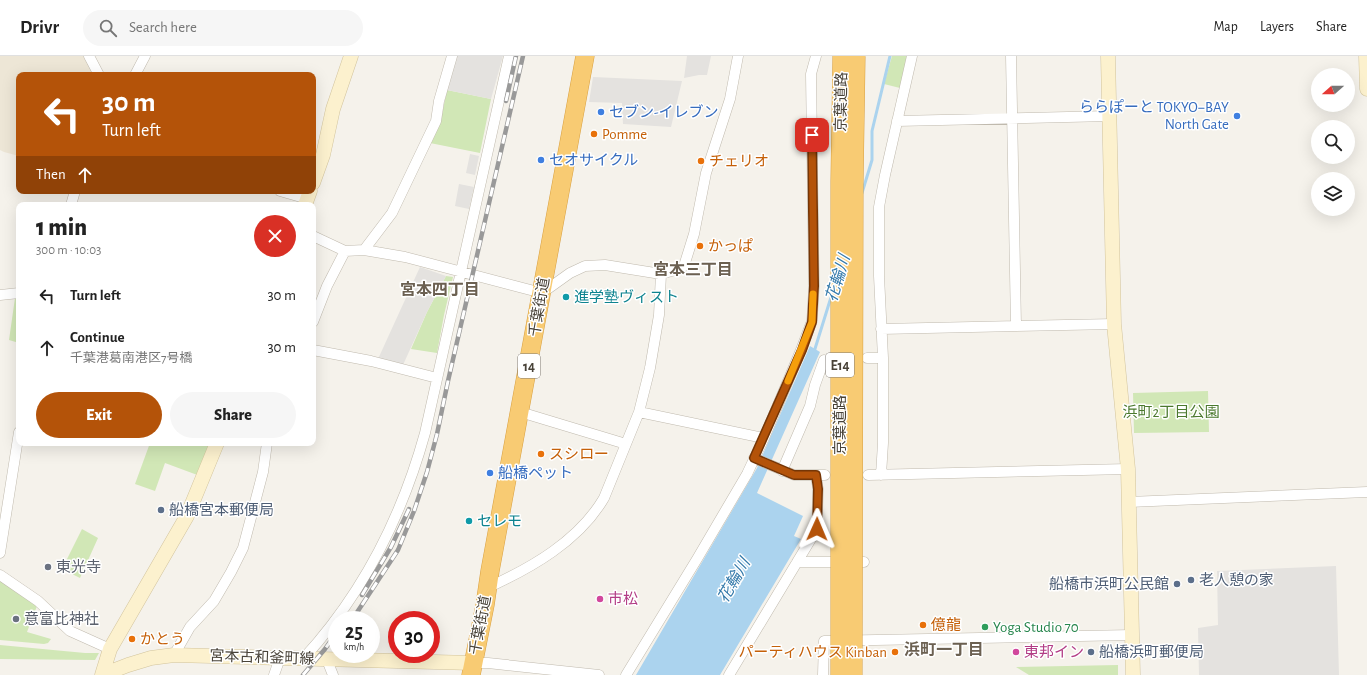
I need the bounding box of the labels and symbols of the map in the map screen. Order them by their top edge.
north arrow [1311,68,1355,112]
street label: 京葉道路 [832,72,850,132]
place label: ららぽーと TOKYO−BAY North Gate [1079,99,1229,132]
place label: セブン-イレブン [609,104,719,120]
marker: セブン-イレブン [596,107,606,117]
marker: ららぽーと TOKYO−BAY North Gate [1232,111,1242,121]
pin [795,118,829,152]
place label: Pomme [602,127,647,142]
marker: Pomme [589,129,599,139]
place label: セオサイクル [549,152,638,168]
place label: チェリオ [709,154,769,169]
marker: セオサイクル [536,155,546,165]
marker: チェリオ [696,156,706,166]
place label: かっぱ [708,238,753,254]
marker: かっぱ [695,241,705,251]
water label: 花輪川 [822,251,853,304]
district label: 宮本三丁目 [653,261,733,278]
street label: 千葉街道 [526,276,552,338]
district label: 宮本四丁目 [400,281,480,298]
place label: 進学塾ヴィスト [574,289,679,305]
marker: 進学塾ヴィスト [561,292,571,302]
road number: E14 [826,353,854,377]
road number: 14 [518,354,540,378]
street label: 京葉道路 [832,395,848,455]
park label: 浜町2丁目公園 [1123,404,1219,420]
place label: スシロー [549,447,609,462]
marker: スシロー [536,449,546,459]
place label: 船橋ペット [498,465,573,481]
marker: 船橋ペット [485,468,495,478]
place label: 船橋宮本郵便局 [169,502,274,518]
marker: 船橋宮本郵便局 [156,505,166,515]
position arrow [796,508,838,550]
place label: セレモ [477,514,522,529]
marker: セレモ [464,516,474,526]
water label: 花輪川 [714,553,754,605]
place label: 東光寺 [56,559,101,575]
marker: 東光寺 [43,562,53,572]
place label: 老人憩の家 [1199,571,1274,588]
marker: 老人憩の家 [1186,575,1196,585]
place label: 船橋市浜町公民館 [1049,576,1169,592]
marker: 船橋市浜町公民館 [1172,579,1182,589]
place label: 市松 [608,591,638,607]
street label: 千葉街道 [466,594,494,656]
marker: 市松 [595,594,605,604]
place label: 意富比神社 [24,611,99,627]
speed limit sign: 30 [388,611,440,663]
marker: 意富比神社 [11,614,21,624]
place label: 億龍 [931,617,961,633]
marker: 億龍 [918,620,928,630]
place label: Yoga Studio 70 [993,620,1079,635]
marker: Yoga Studio 70 [980,622,990,632]
place label: かとう [140,632,185,647]
marker: かとう [127,634,137,644]
district label: 浜町一丁目 [904,641,984,658]
place label: 東邦イン [1024,644,1084,660]
place label: 船橋浜町郵便局 [1099,644,1204,660]
place label: パーティハウス Kinban [739,645,887,660]
street label: 宮本古和釜町線 [209,647,315,667]
marker: パーティハウス Kinban [890,647,900,657]
marker: 東邦イン [1011,647,1021,657]
marker: 船橋浜町郵便局 [1086,647,1096,657]

